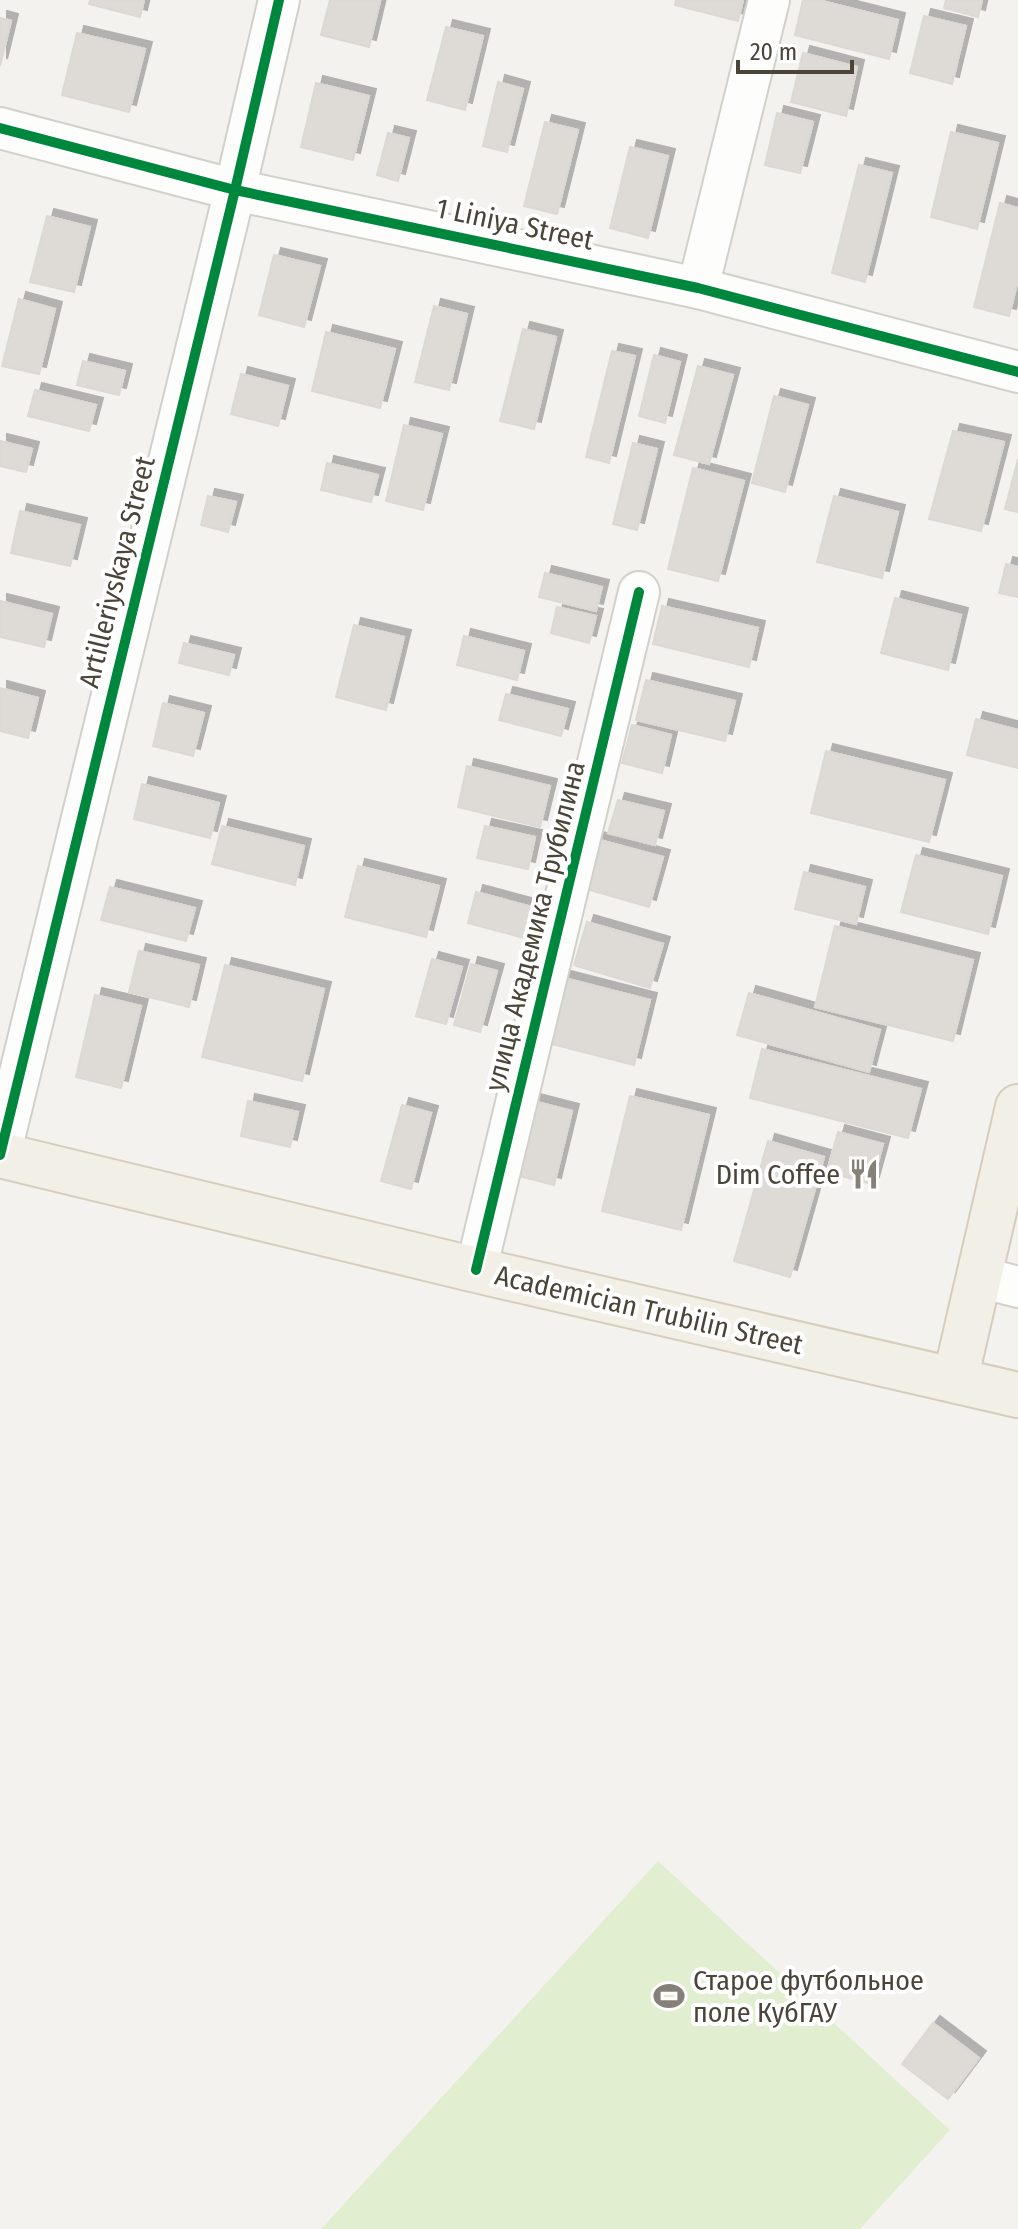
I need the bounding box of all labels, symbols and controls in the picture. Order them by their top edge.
scale bar [738,24,852,74]
text: 20 m [750,38,797,66]
street label: 1 Liniya Street [433,191,598,257]
street label: Artilleriyskaya Street [72,452,162,691]
street label: улица Академика Трубилина [478,758,592,1094]
restaurant icon: Dim Coffee [847,1157,881,1191]
place label: Dim Coffee [716,1158,840,1191]
street label: Academician Trubilin Street [492,1259,807,1362]
place label: Старое футбольное поле КубГАУ [693,1964,924,2029]
sports icon: Старое футбольное поле КубГАУ [652,1979,686,2013]

